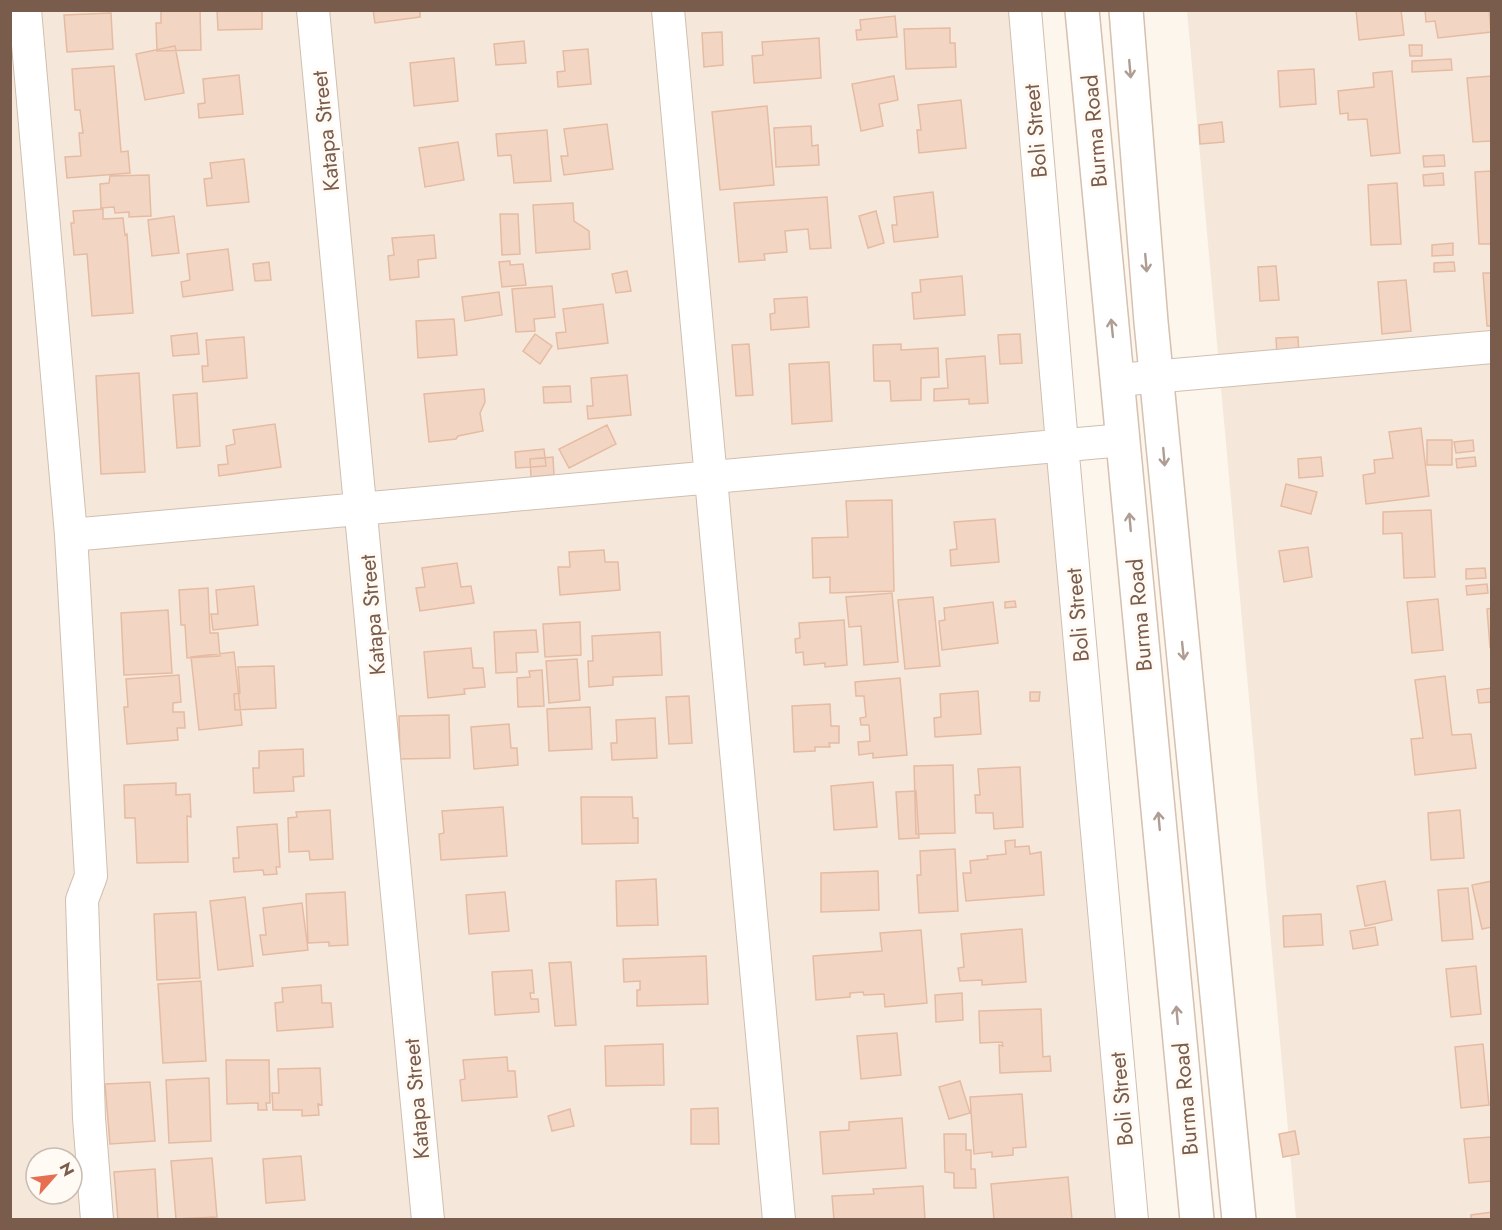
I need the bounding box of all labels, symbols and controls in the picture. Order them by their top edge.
one-way arrow [1125,58,1136,78]
street label: Katapa Street [303,68,347,193]
street label: Burma Road [1073,73,1115,189]
street label: Boli Street [1015,82,1055,179]
one-way arrow [1141,253,1152,273]
one-way arrow [1106,319,1117,338]
one-way arrow [1159,447,1170,467]
one-way arrow [1124,513,1135,533]
street label: Katapa Street [351,553,393,677]
street label: Burma Road [1118,557,1160,673]
street label: Boli Street [1057,566,1097,663]
one-way arrow [1178,641,1189,661]
one-way arrow [1153,811,1164,831]
one-way arrow [1171,1005,1182,1025]
street label: Katapa Street [395,1037,437,1161]
street label: Burma Road [1164,1041,1206,1157]
street label: Boli Street [1101,1050,1141,1147]
north arrow [24,1146,84,1206]
text: N [54,1158,80,1180]

